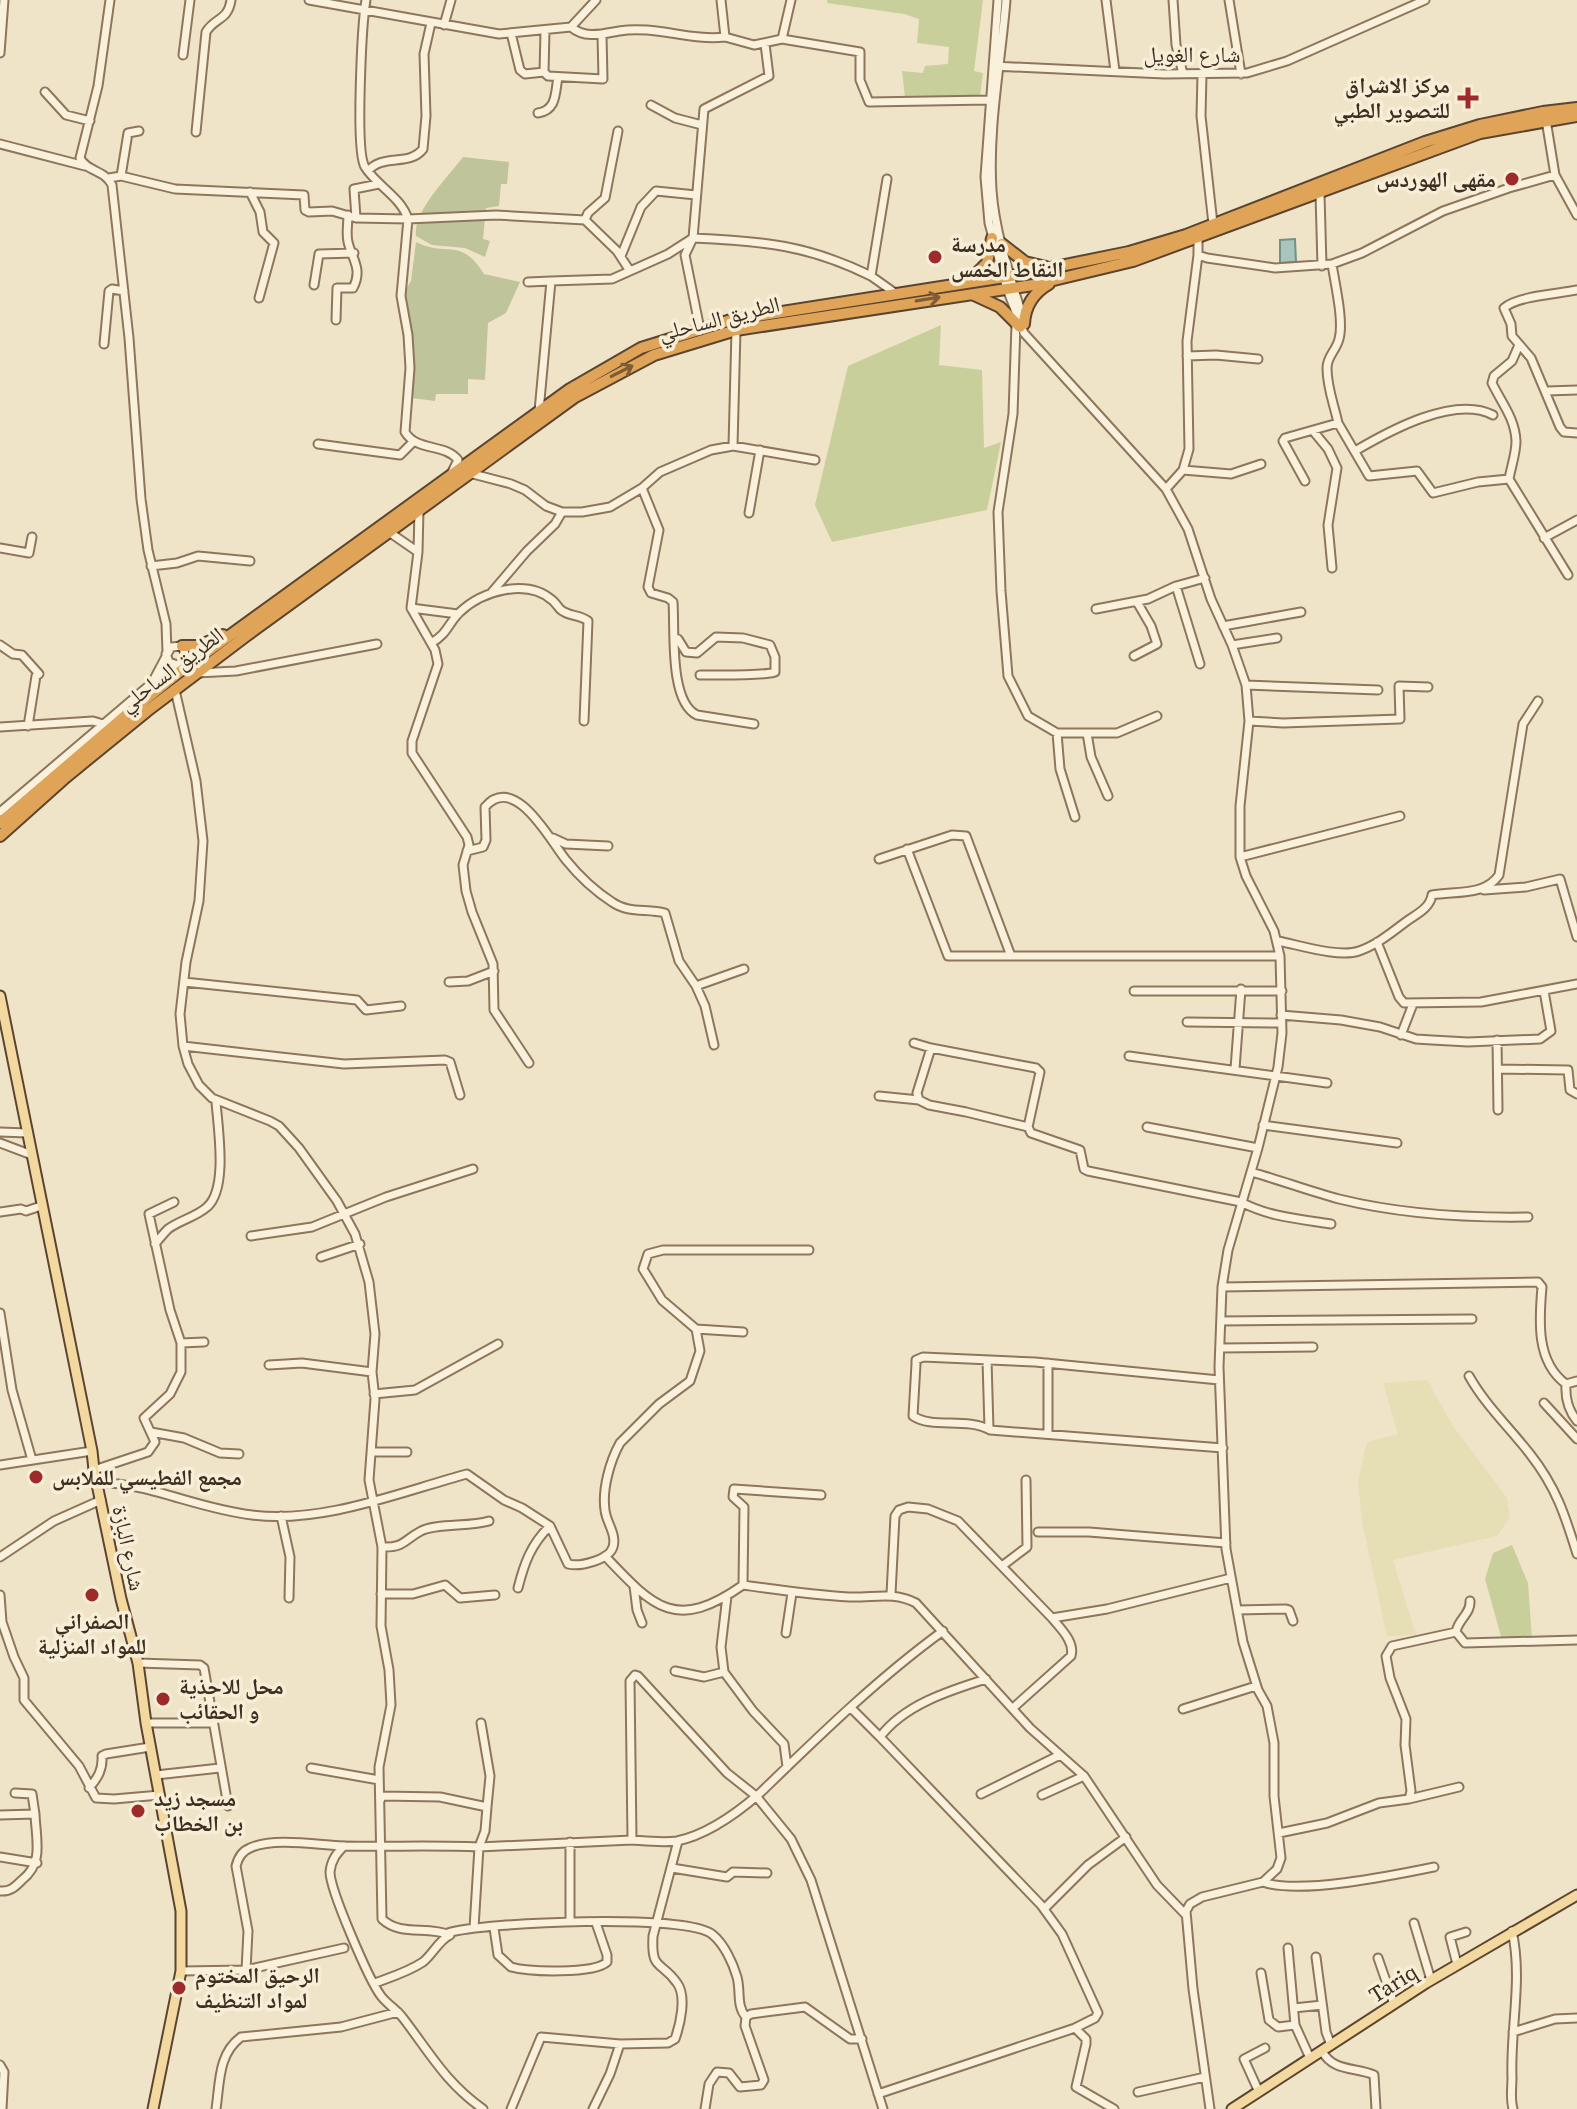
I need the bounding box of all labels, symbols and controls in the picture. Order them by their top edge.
street label: شارع الغويل [1144,39,1240,69]
place label: مركز الاشراق للتصوير الطبي [1333,70,1450,127]
marker: مركز الاشراق للتصوير الطبي [1457,87,1479,109]
place label: مقهى الهوردس [1376,164,1496,194]
marker: مقهى الهوردس [1503,170,1521,188]
place label: مدرسة النقاط الخمس [951,229,1063,284]
marker: مدرسة النقاط الخمس [926,248,944,266]
street label: الطريق الساحلي [655,288,783,350]
one-way arrow [915,291,940,306]
one-way arrow [610,362,634,378]
street label: الطريق الساحلي [112,620,231,720]
place label: مجمع الفطيسي للملابس [52,1462,242,1494]
marker: مجمع الفطيسي للملابس [27,1468,45,1486]
street label: شارع البازة [105,1503,153,1593]
marker: الصفراني للمواد المنزلية [83,1586,101,1604]
place label: الصفراني للمواد المنزلية [38,1606,146,1661]
place label: محل للاحذية و الحقائب [179,1671,284,1726]
marker: محل للاحذية و الحقائب [154,1690,172,1708]
place label: مسجد زيد بن الخطاب [154,1783,243,1838]
marker: مسجد زيد بن الخطاب [129,1802,147,1820]
street label: Tariq [1363,1956,1423,2009]
place label: الرحيق المختوم لمواد التنظيف [195,1960,320,2015]
marker: الرحيق المختوم لمواد التنظيف [170,1979,188,1997]

